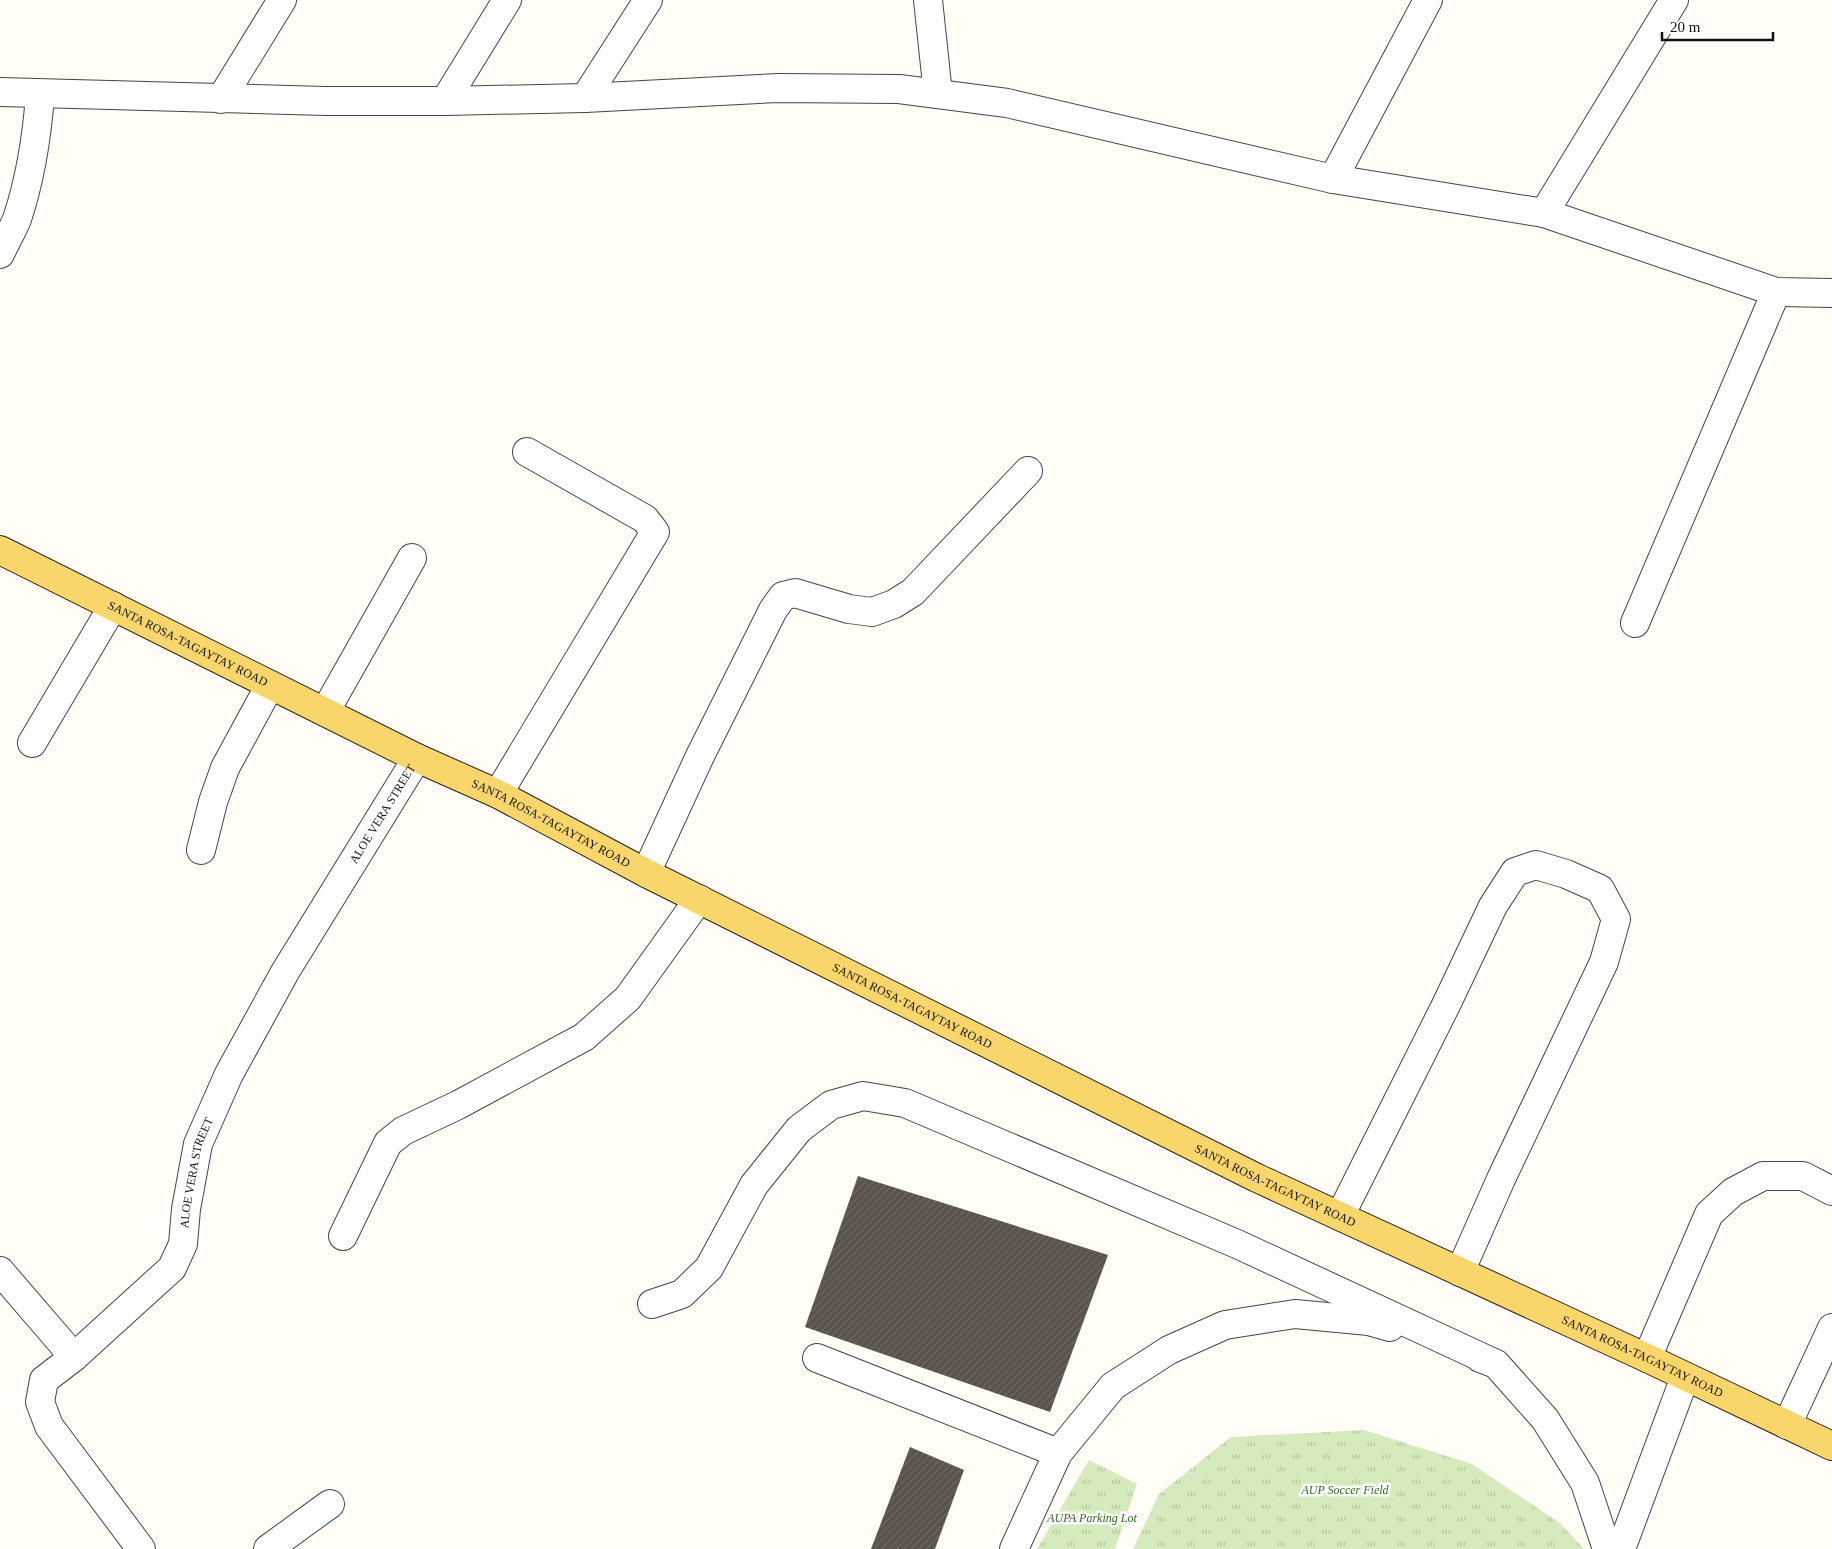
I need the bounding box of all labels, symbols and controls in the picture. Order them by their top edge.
scale bar [1662,10,1773,42]
text: 20 m [1670,19,1701,35]
street label: SANTA ROSA-TAGAYTAY ROAD [106,598,270,690]
street label: ALOE VERA STREET [347,761,419,866]
street label: SANTA ROSA-TAGAYTAY ROAD [470,776,633,870]
street label: SANTA ROSA-TAGAYTAY ROAD [830,960,995,1052]
street label: ALOE VERA STREET [177,1114,216,1229]
street label: SANTA ROSA-TAGAYTAY ROAD [1192,1141,1358,1230]
street label: SANTA ROSA-TAGAYTAY ROAD [1559,1313,1726,1400]
park label: AUP Soccer Field [1300,1483,1390,1497]
park label: AUPA Parking Lot [1046,1511,1137,1525]

